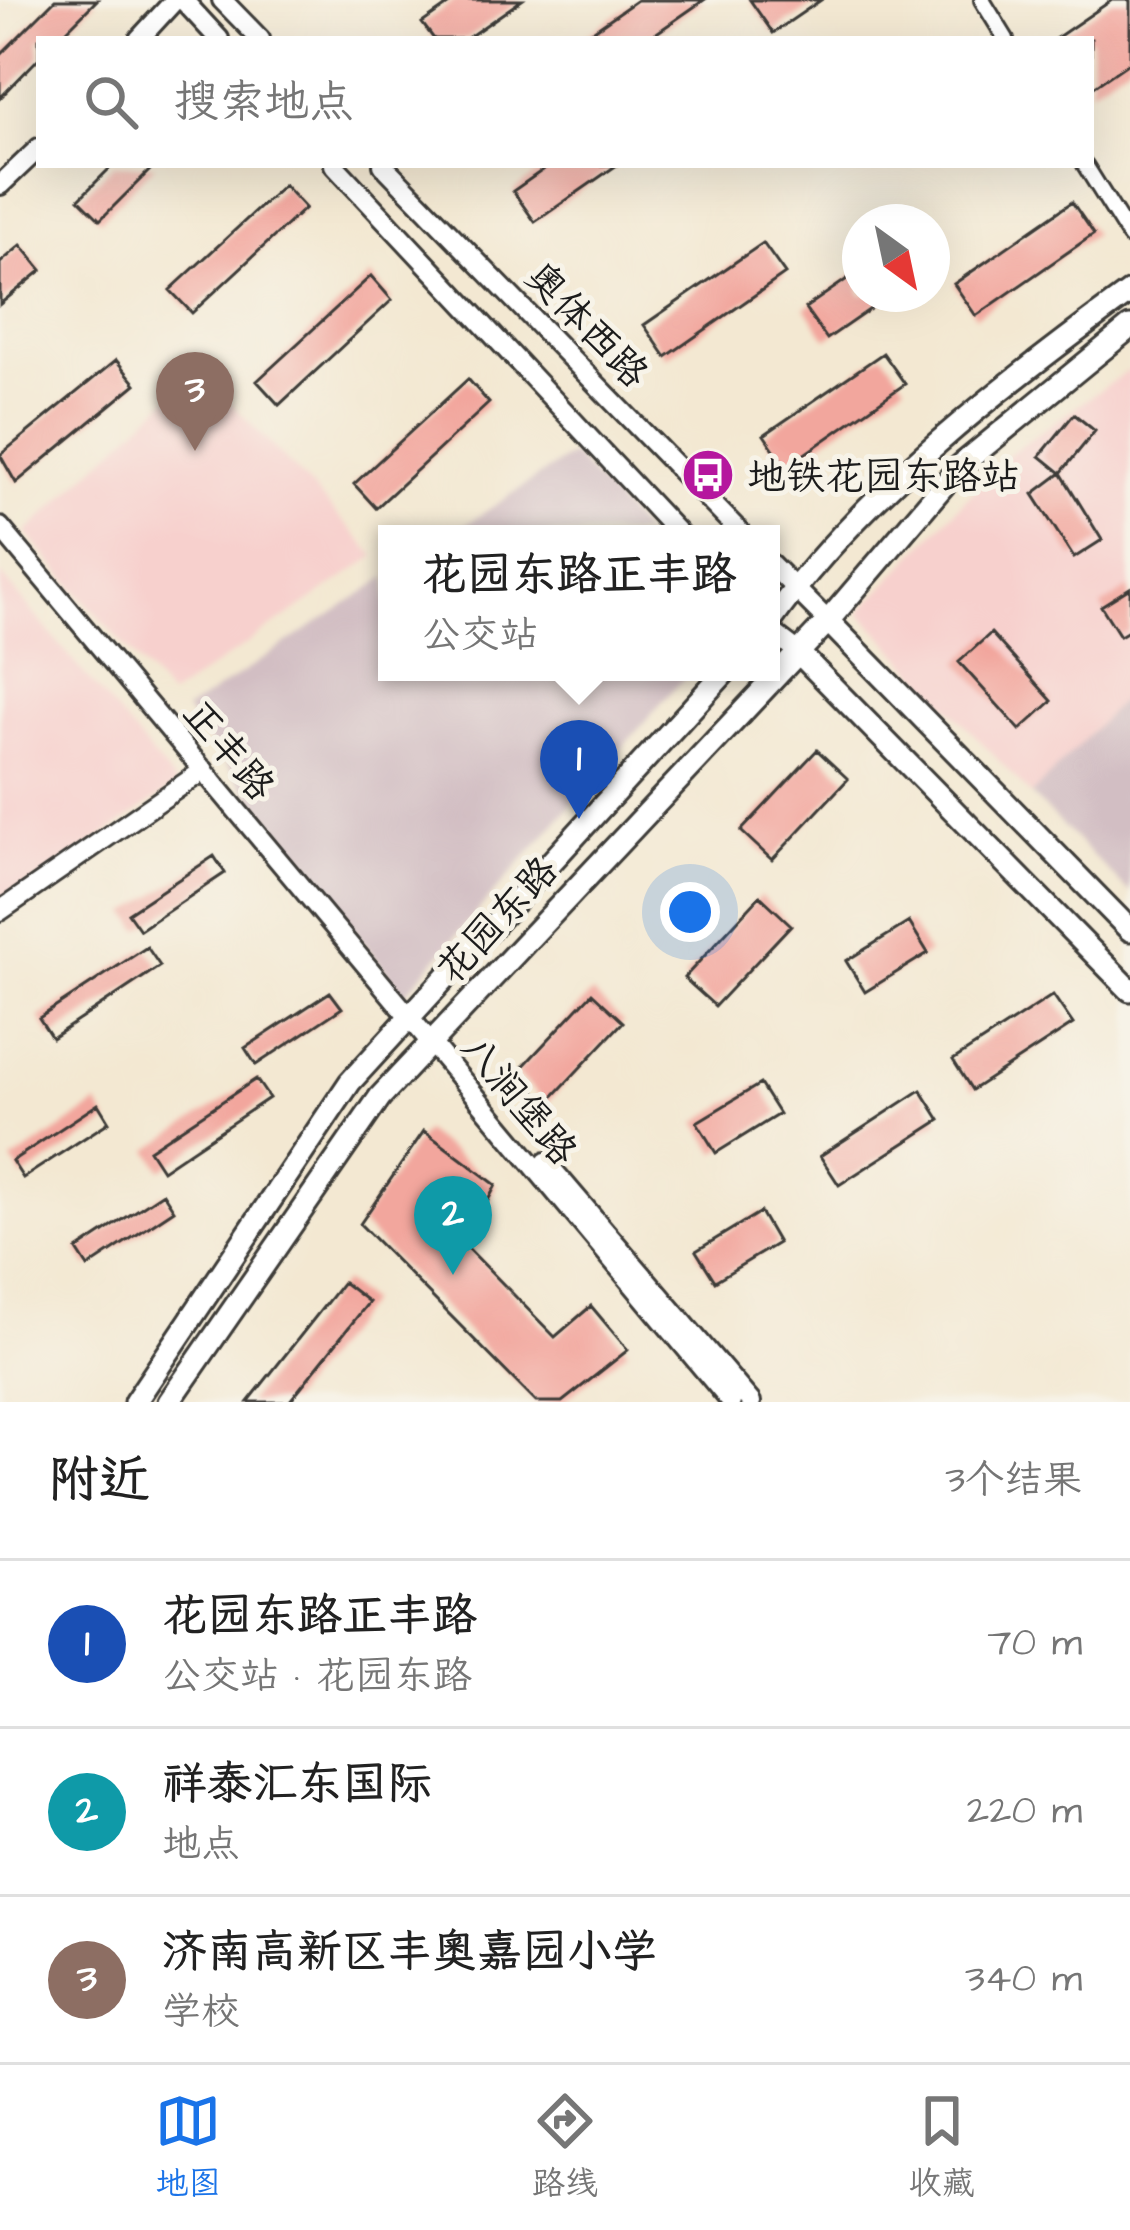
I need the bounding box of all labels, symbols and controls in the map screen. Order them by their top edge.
search box [36,36,1094,168]
icon: search [78,69,144,135]
text: 搜索地点 [174,72,354,134]
north arrow [842,204,950,312]
street label: 奥体西路 [512,251,659,401]
pin: 3 [156,352,234,451]
bus stop icon: 地铁花园东路站 [680,447,736,503]
place label: 地铁花园东路站 [747,451,1020,505]
popup [378,525,780,681]
text: 花园东路正丰路 [421,545,737,607]
text: 公交站 [421,609,539,663]
street label: 正丰路 [169,689,286,813]
pin: 1 [540,720,618,819]
street label: 花园东路 [425,846,571,997]
your location [660,882,720,942]
street label: 八涧堡路 [447,1024,589,1178]
pin: 2 [414,1176,492,1275]
text: 附近 [48,1446,150,1517]
text: 3个结果 [945,1454,1082,1508]
text: 花园东路正丰路 [162,1586,477,1648]
text: 1 [85,1617,90,1671]
text: 70 m [987,1617,1082,1671]
text: 公交站 · 花园东路 [162,1650,472,1704]
text: 祥泰汇东国际 [162,1754,432,1816]
text: 2 [76,1785,98,1839]
text: 220 m [967,1785,1082,1839]
text: 地点 [162,1818,240,1872]
text: 济南高新区丰奥嘉园小学 [162,1922,657,1984]
text: 3 [77,1953,97,2007]
text: 340 m [965,1953,1082,2007]
text: 学校 [162,1986,240,2040]
tab: 地图 [155,2088,221,2207]
tab: 路线 [532,2088,598,2207]
tab: 收藏 [909,2088,975,2207]

